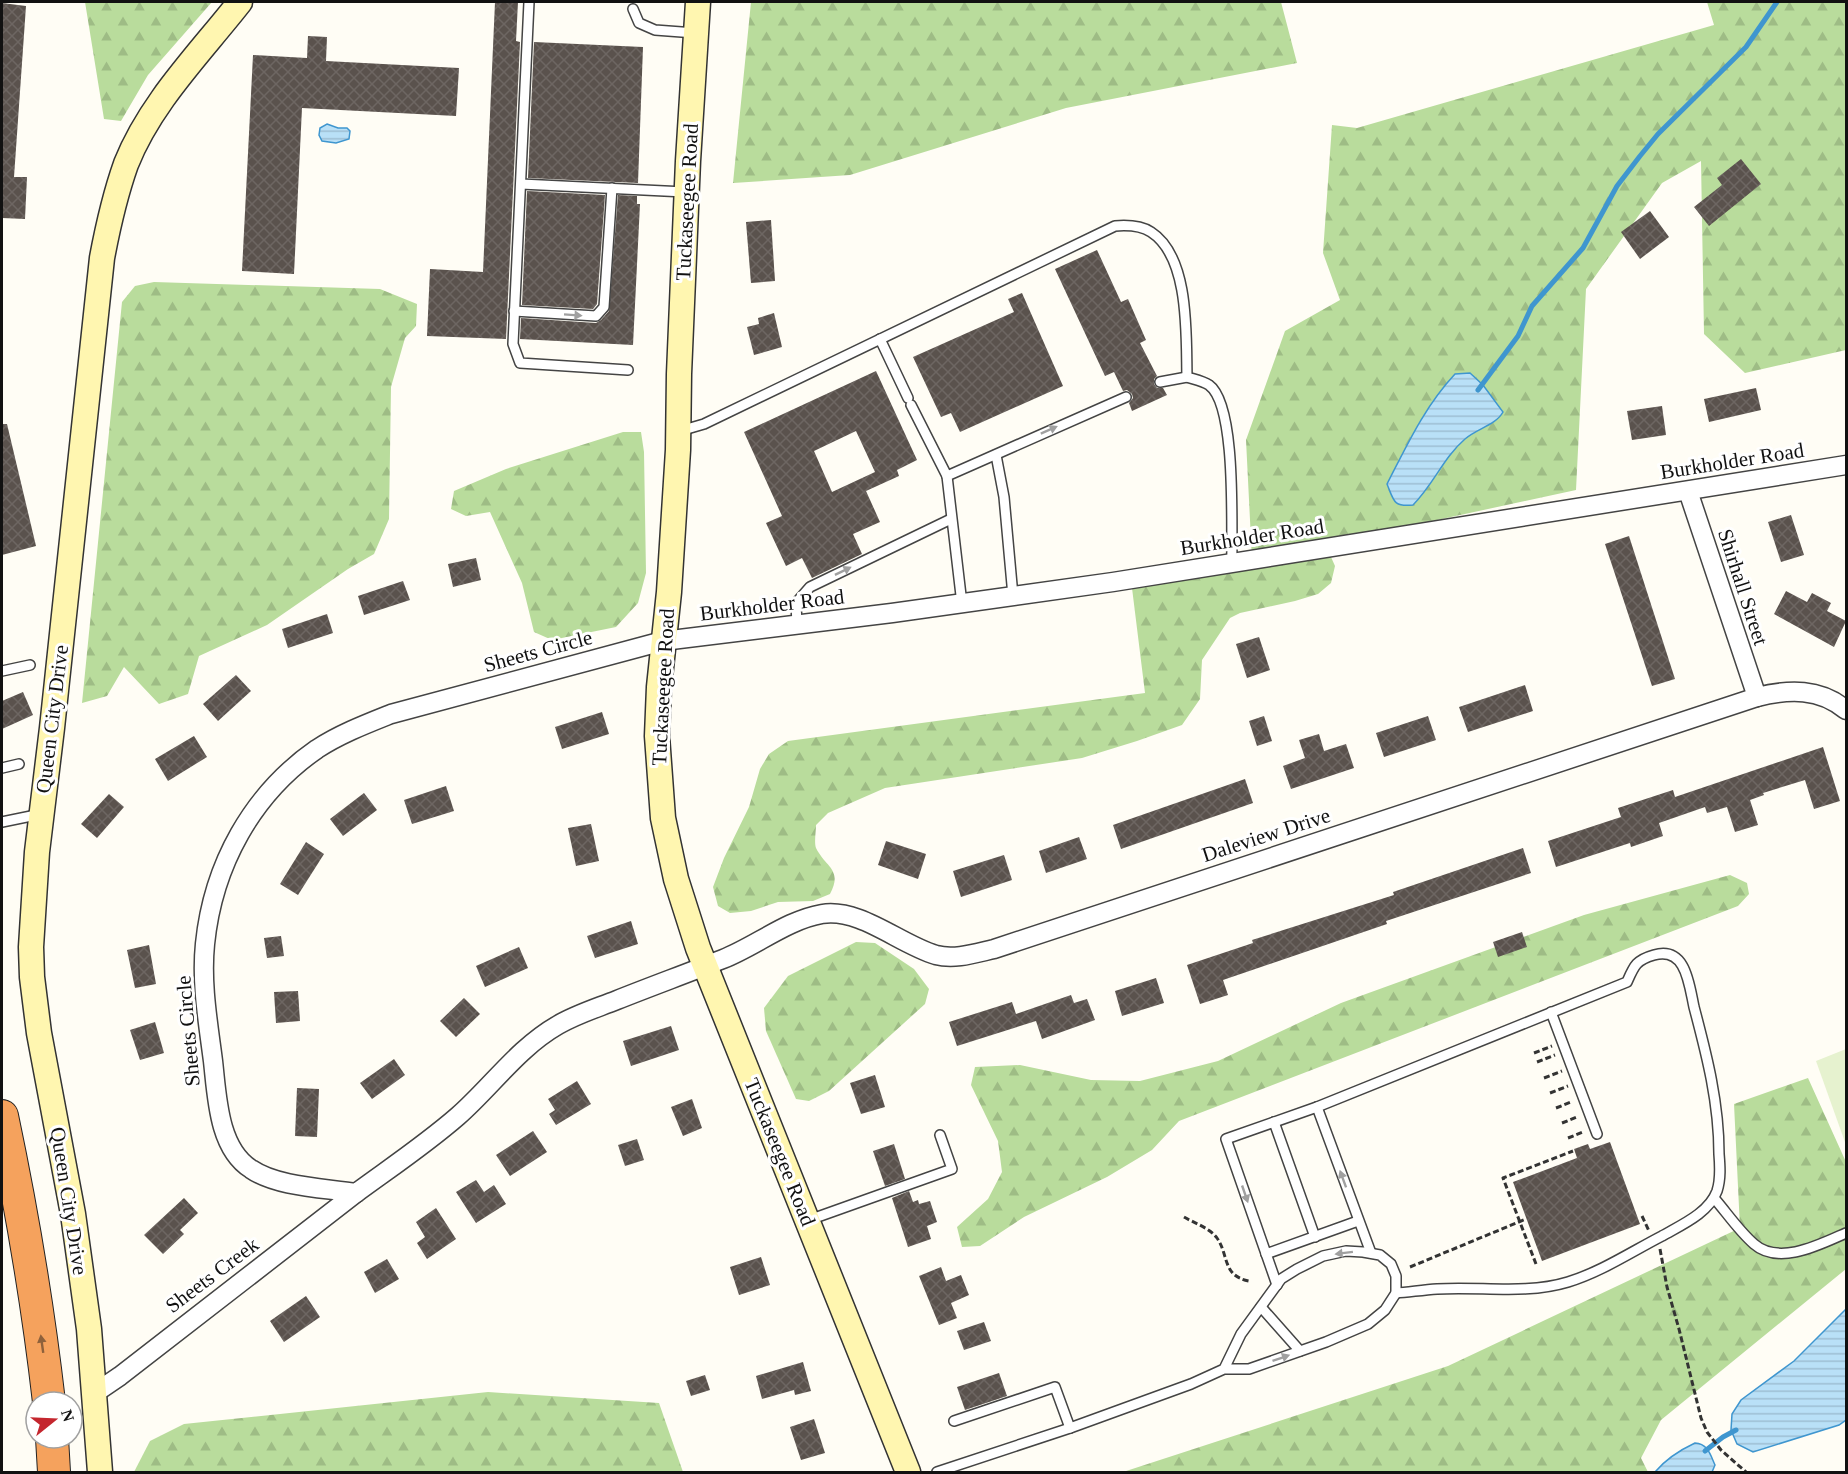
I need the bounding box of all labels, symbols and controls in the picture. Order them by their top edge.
street label: Tuckaseegee Road [671,122,703,281]
one-way arrow [563,310,582,320]
one-way arrow [1041,426,1058,435]
street label: Burkholder Road [1658,438,1806,484]
street label: Burkholder Road [1178,514,1326,560]
street label: Shirhall Street [1713,526,1773,648]
one-way arrow [834,567,851,576]
street label: Burkholder Road [698,584,846,626]
street label: Tuckaseegee Road [647,607,679,766]
street label: Sheets Circle [481,625,595,677]
street label: Queen City Drive [31,643,73,795]
street label: Daleview Drive [1199,803,1333,867]
street label: Sheets Circle [171,974,205,1088]
street label: Tuckaseegee Road [739,1075,821,1230]
street label: Queen City Drive [45,1125,93,1277]
one-way arrow [1338,1170,1348,1188]
one-way arrow [1241,1185,1251,1203]
street label: Sheets Creek [161,1232,264,1318]
one-way arrow [1334,1248,1353,1258]
one-way arrow [38,1334,47,1353]
one-way arrow [1272,1352,1290,1362]
north arrow [24,1390,84,1450]
text: N [58,1407,78,1424]

